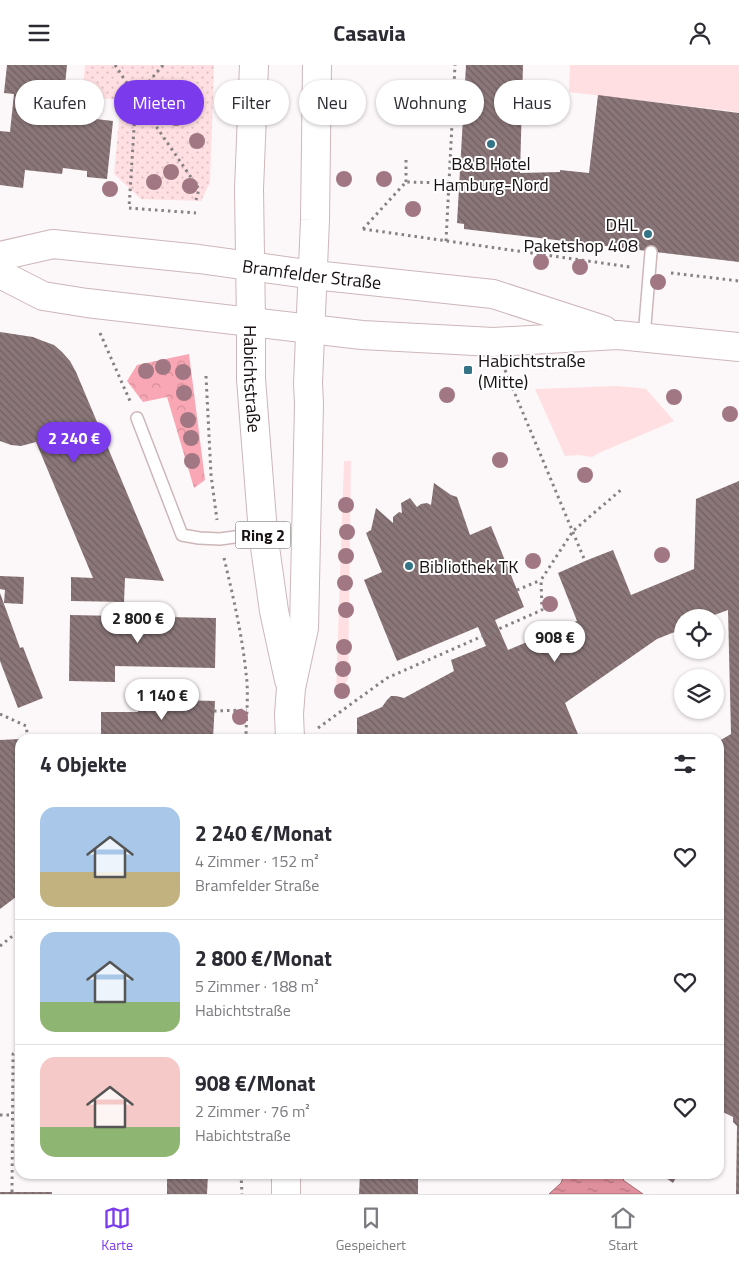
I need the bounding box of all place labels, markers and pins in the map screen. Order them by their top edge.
marker: B&B Hotel Hamburg-Nord [485,138,497,150]
place label: B&B Hotel Hamburg-Nord [433,150,549,198]
place label: DHL Paketshop 408 [523,211,638,259]
marker: DHL Paketshop 408 [642,228,654,240]
place label: Habichtstraße (Mitte) [478,347,586,395]
marker: Habichtstraße (Mitte) [462,364,474,376]
pin: 2 240 € [28,421,120,464]
place label: Bibliothek TK [419,553,518,580]
marker: Bibliothek TK [403,560,415,572]
pin: 2 800 € [92,601,184,644]
pin: 908 € [520,621,590,663]
pin: 1 140 € [116,679,208,721]

